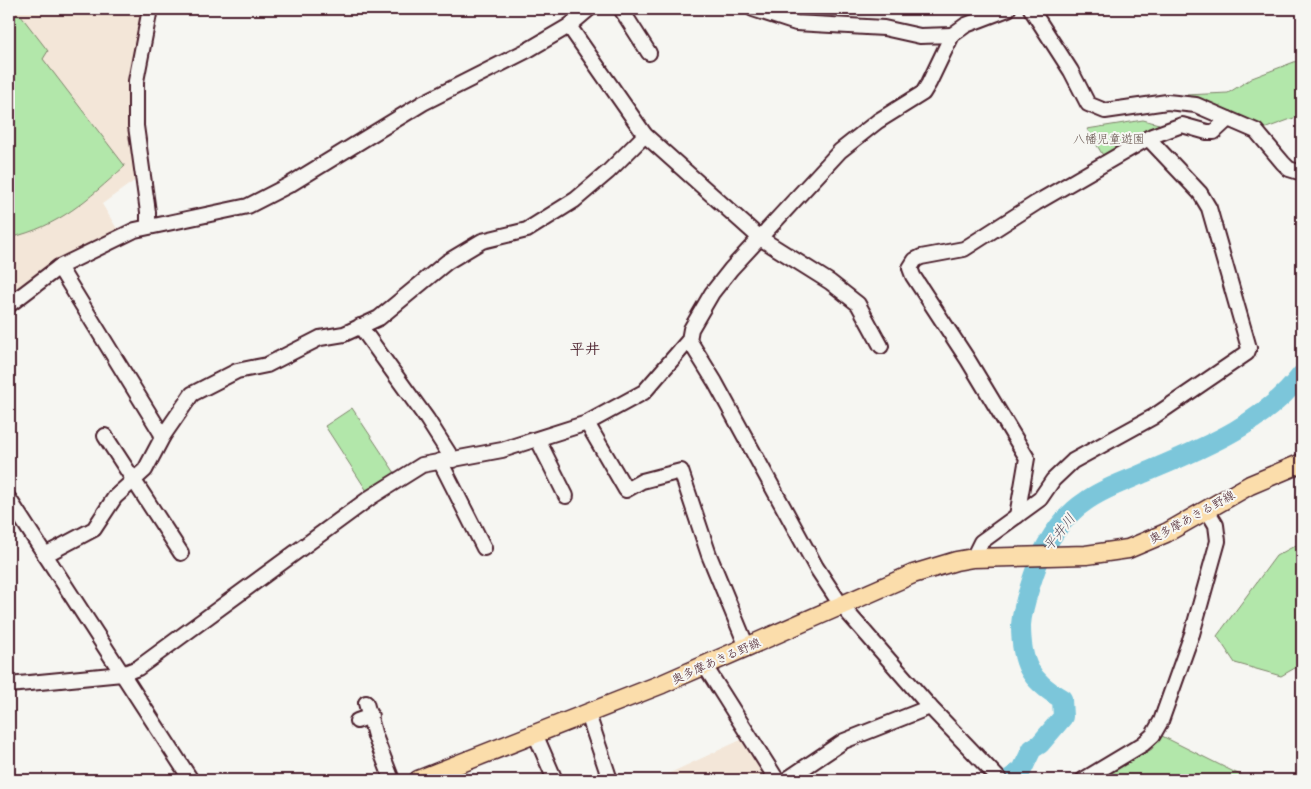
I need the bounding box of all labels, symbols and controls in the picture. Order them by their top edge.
park label: 八幡児童遊園 [1073,130,1145,146]
district label: 平井 [570,338,600,358]
street label: 奥多摩あきる野線 [1146,486,1237,546]
water label: 平井川 [1038,509,1079,554]
street label: 奥多摩あきる野線 [669,633,763,687]

